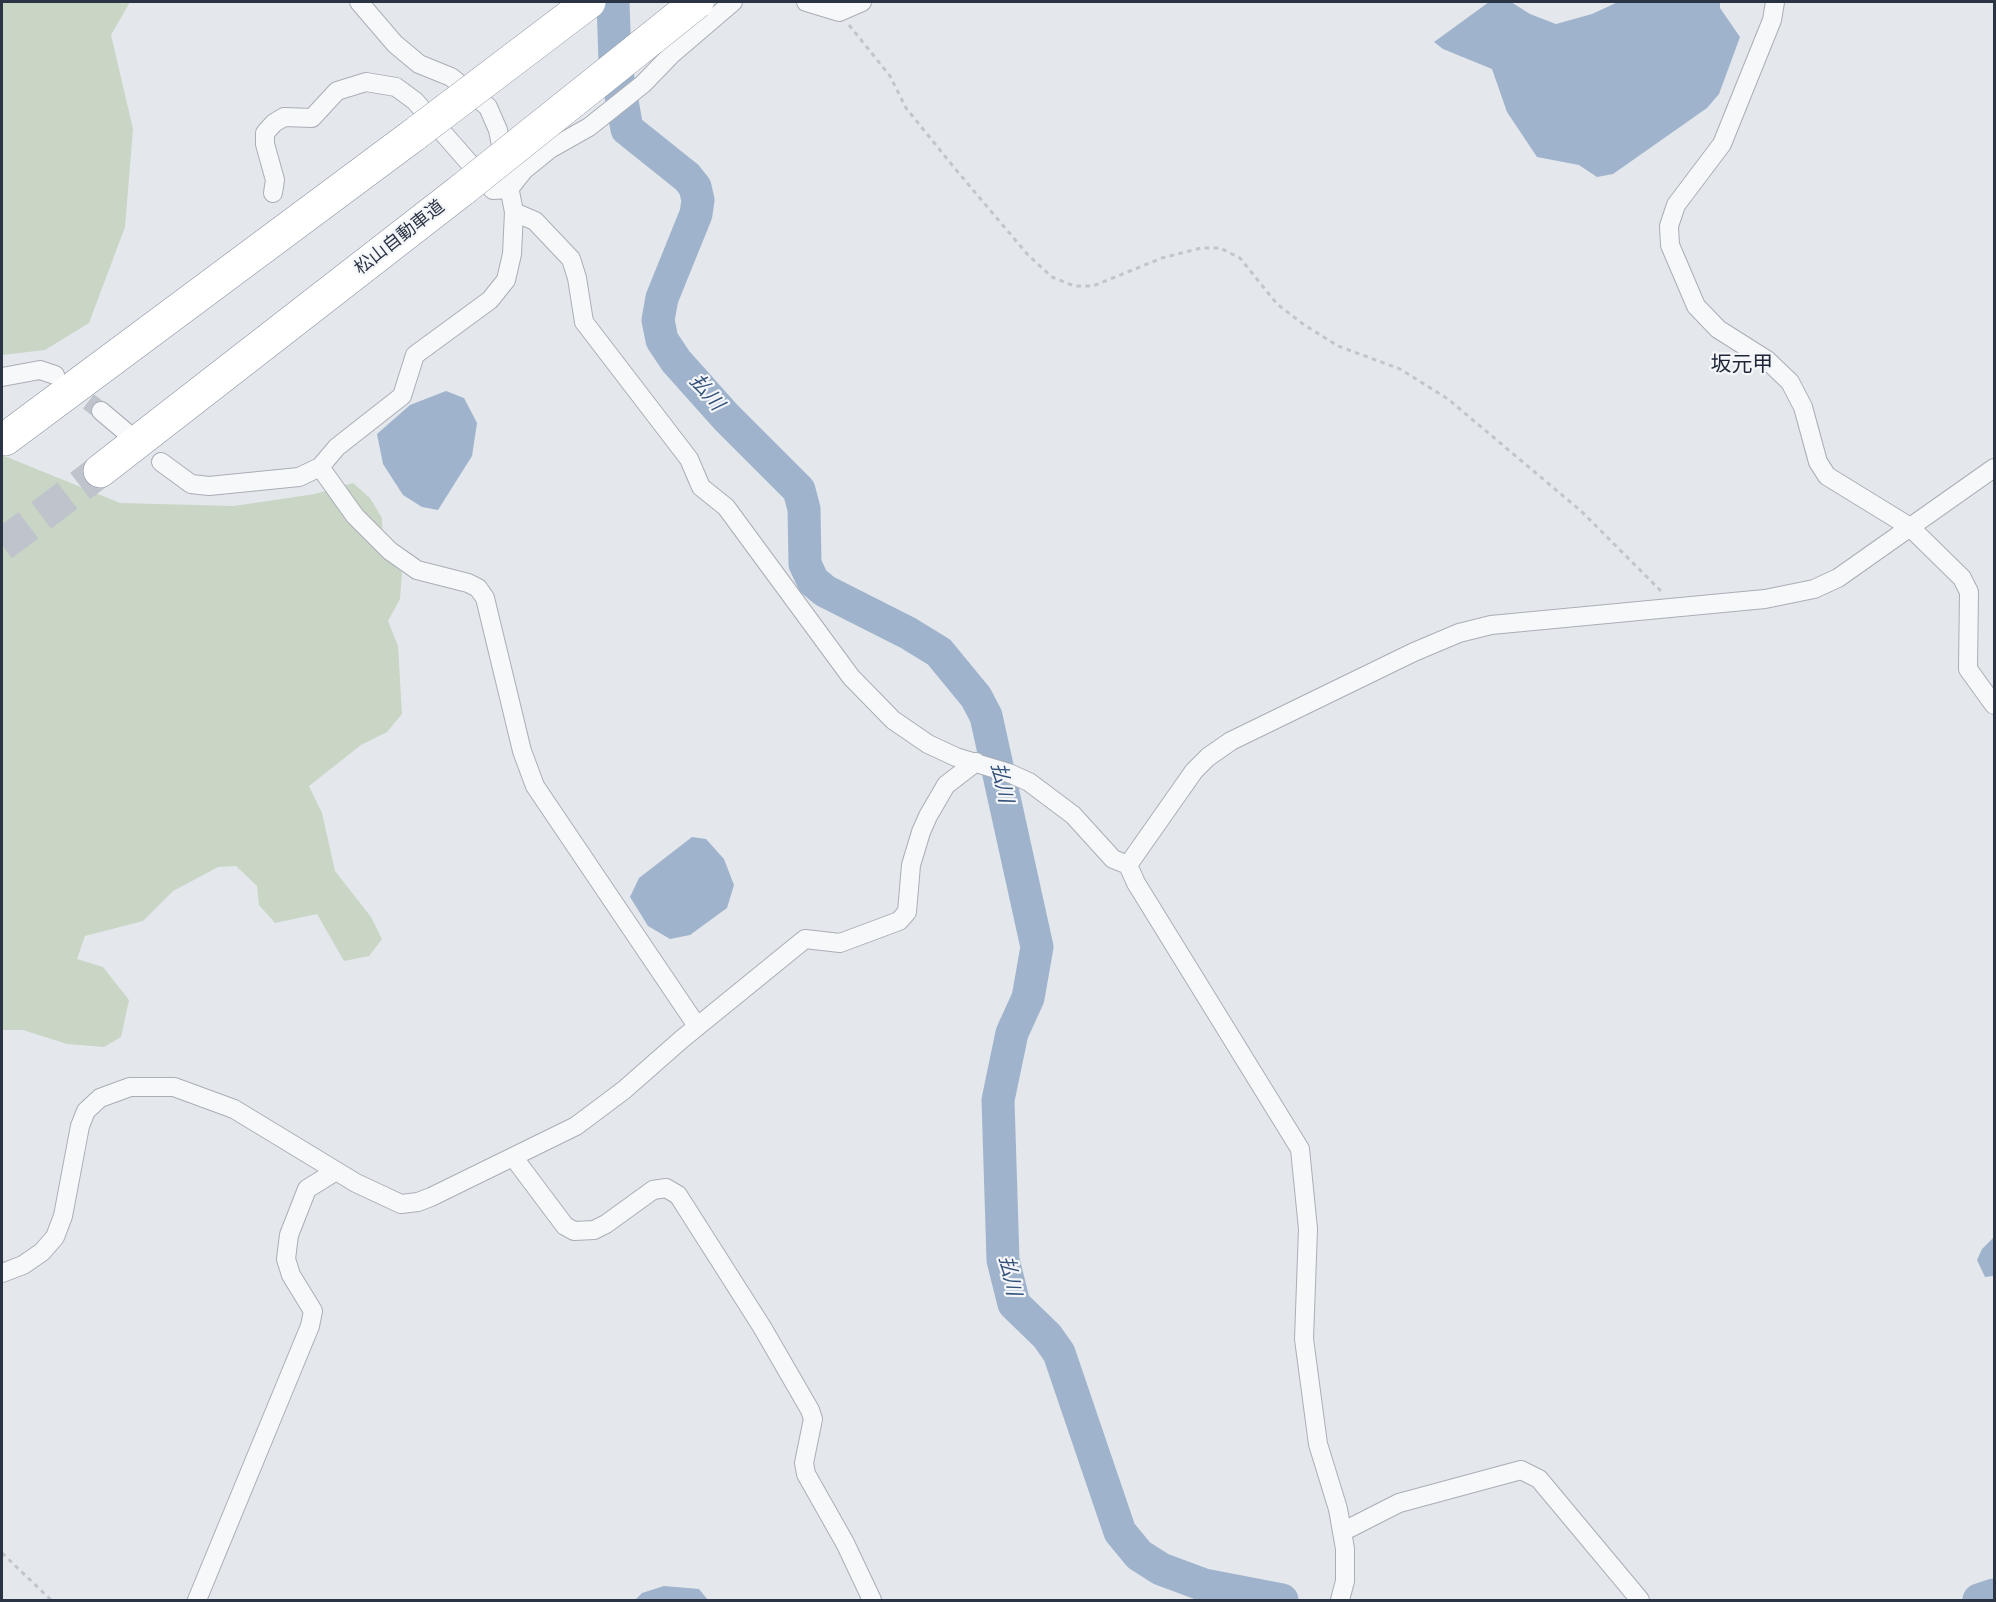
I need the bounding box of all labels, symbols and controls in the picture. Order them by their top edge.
street label: 松山自動車道 [351,196,449,280]
district label: 坂元甲 [1711,352,1773,378]
water label: 払川 [684,370,728,416]
water label: 払川 [985,761,1017,805]
water label: 払川 [993,1254,1025,1298]

